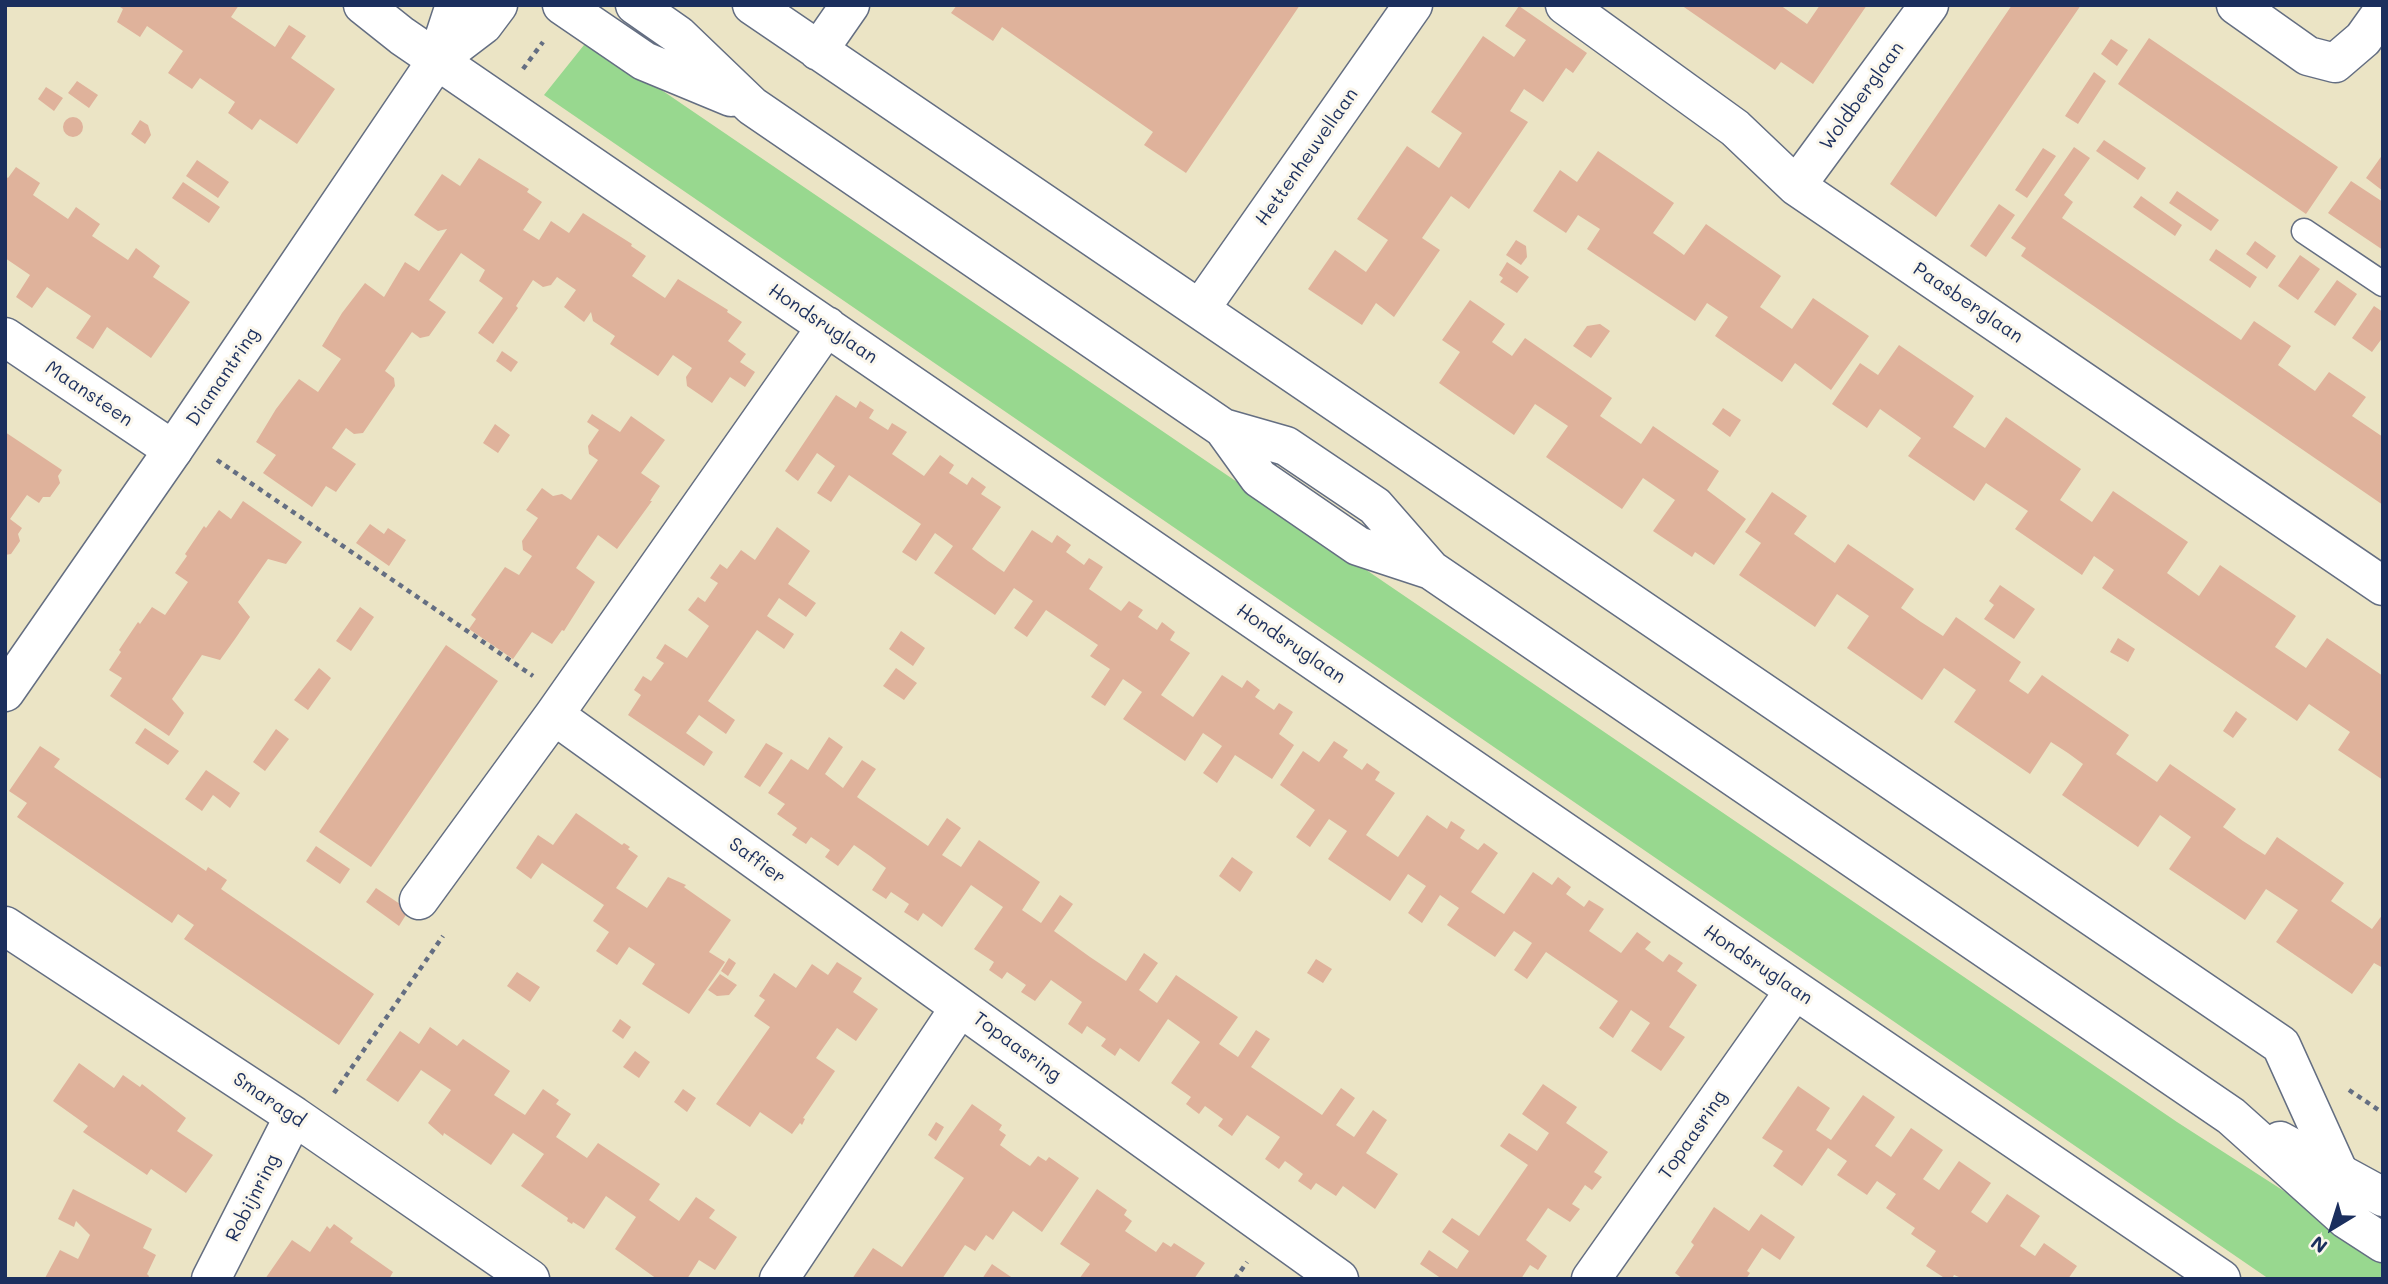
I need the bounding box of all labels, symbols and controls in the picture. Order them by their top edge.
street label: Woldberglaan [1815,37,1909,155]
street label: Hettenheuvellaan [1251,84,1363,230]
street label: Paasberglaan [1909,258,2027,348]
street label: Hondsruglaan [764,279,882,369]
street label: Diamantring [182,324,264,430]
street label: Maansteen [41,356,137,432]
street label: Hondsruglaan [1232,599,1350,689]
street label: Saffier [724,833,790,889]
street label: Hondsruglaan [1699,920,1817,1010]
street label: Topaasring [968,1007,1066,1087]
street label: Smaragd [229,1068,309,1132]
street label: Topaasring [1654,1086,1732,1184]
street label: Robijnring [221,1150,285,1246]
north arrow [2297,1193,2367,1263]
text: N [2305,1231,2332,1259]

